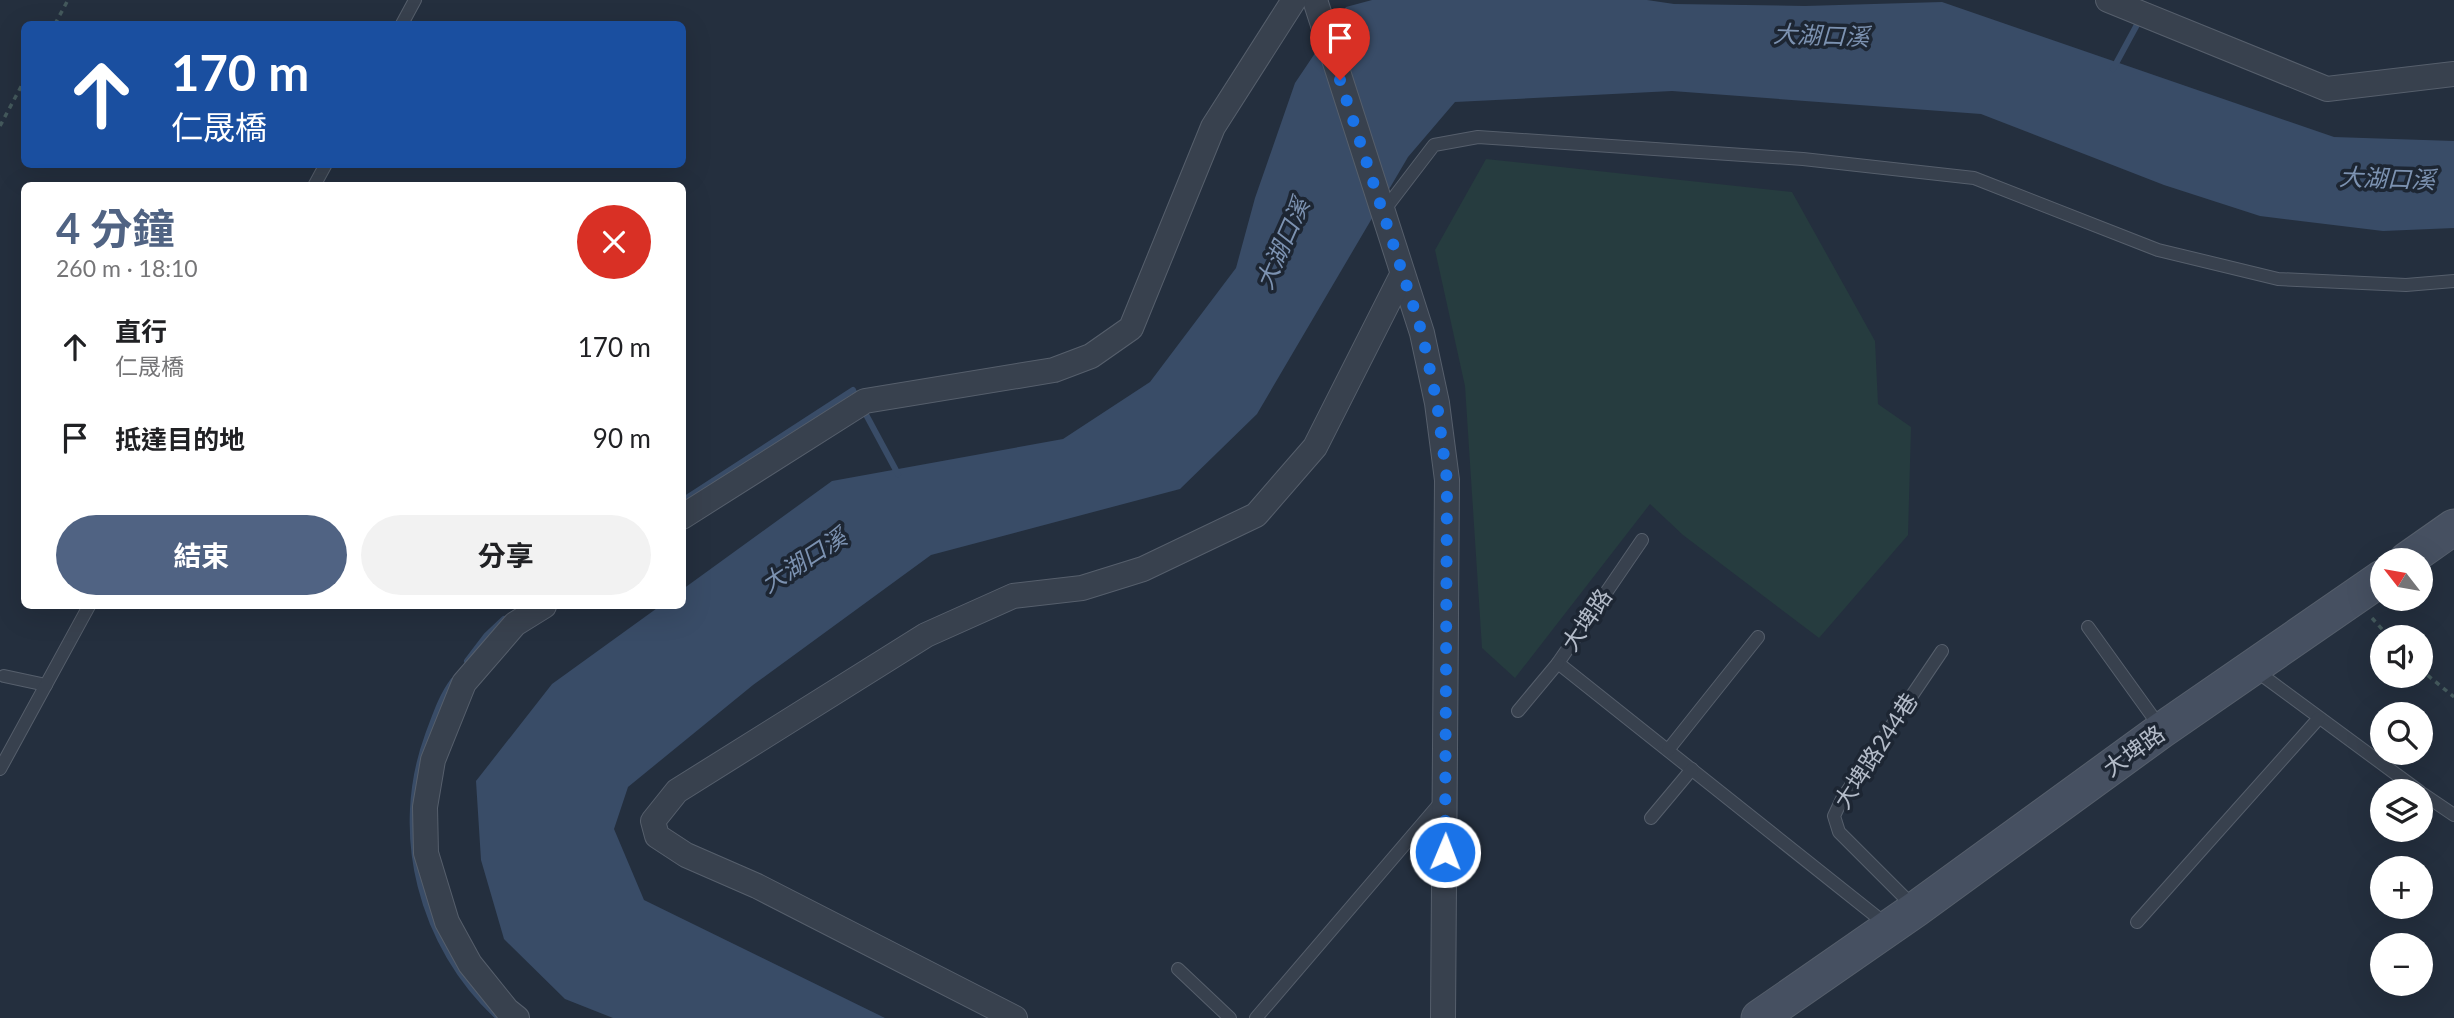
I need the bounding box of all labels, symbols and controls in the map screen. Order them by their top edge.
pin [1310,8,1370,80]
water label: 大湖口溪 [1773,18,1873,51]
icon: arrive [1321,19,1359,57]
text: 170 m [171,43,309,101]
icon: ahead [56,49,147,140]
text: 仁晟橋 [171,107,267,146]
water label: 大湖口溪 [2339,161,2439,194]
water label: 大湖口溪 [1249,191,1316,293]
text: 4 分鐘 [56,203,175,253]
button: close [577,205,651,279]
text: 260 m · 18:10 [56,254,198,282]
text: 直行 [115,315,167,347]
icon: ahead [56,328,94,366]
text: 170 m [578,331,651,363]
text: 仁晟橋 [115,352,184,380]
icon: arrive [56,419,94,457]
text: 90 m [593,422,651,454]
text: 抵達目的地 [115,423,245,455]
button: 結束 [56,515,347,595]
button: 分享 [361,515,651,595]
water label: 大湖口溪 [755,520,854,598]
north arrow [2370,548,2432,611]
map controls [2370,548,2433,996]
street label: 大埤路 [1555,583,1617,656]
button: sound [2370,625,2433,688]
street label: 大埤路244巷 [1827,687,1923,813]
button: search [2370,702,2433,765]
street label: 大埤路 [2097,719,2170,782]
button: layers [2370,779,2433,842]
position arrow [1408,815,1482,889]
button: + [2370,856,2433,919]
button: − [2370,933,2433,996]

